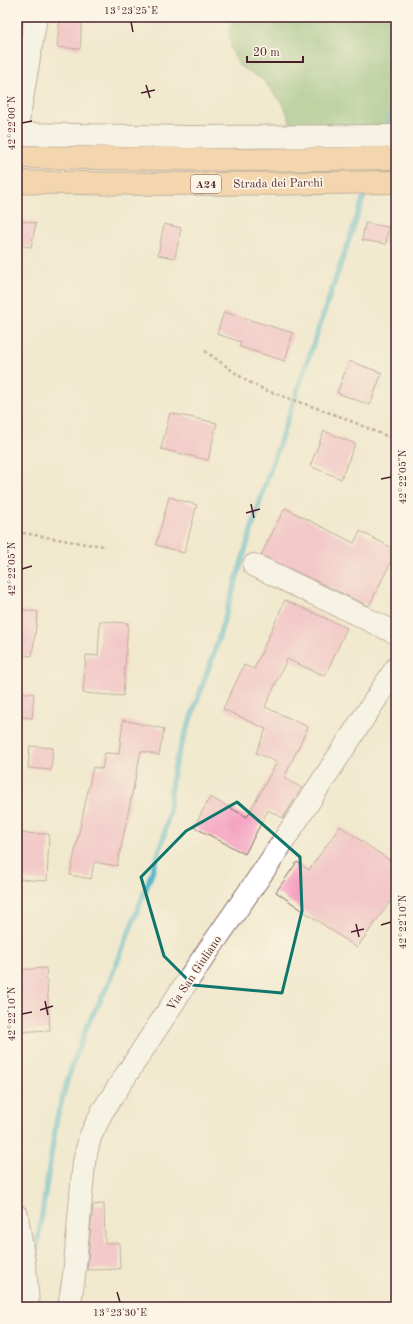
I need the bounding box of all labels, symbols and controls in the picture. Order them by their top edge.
text: 13°23'25"E [104,6,158,16]
scale bar [247,38,303,64]
text: 20 m [253,47,280,59]
text: 42°22'00"N [7,95,17,150]
road number: A24 [191,175,221,193]
street label: Strada dei Parchi [233,177,323,191]
text: 42°22'05"N [398,449,408,504]
text: 42°22'05"N [7,541,17,596]
text: 42°22'10"N [398,894,408,949]
street label: Via San Giuliano [165,934,224,1013]
text: 42°22'10"N [7,986,17,1041]
text: 13°23'30"E [93,1308,147,1318]

